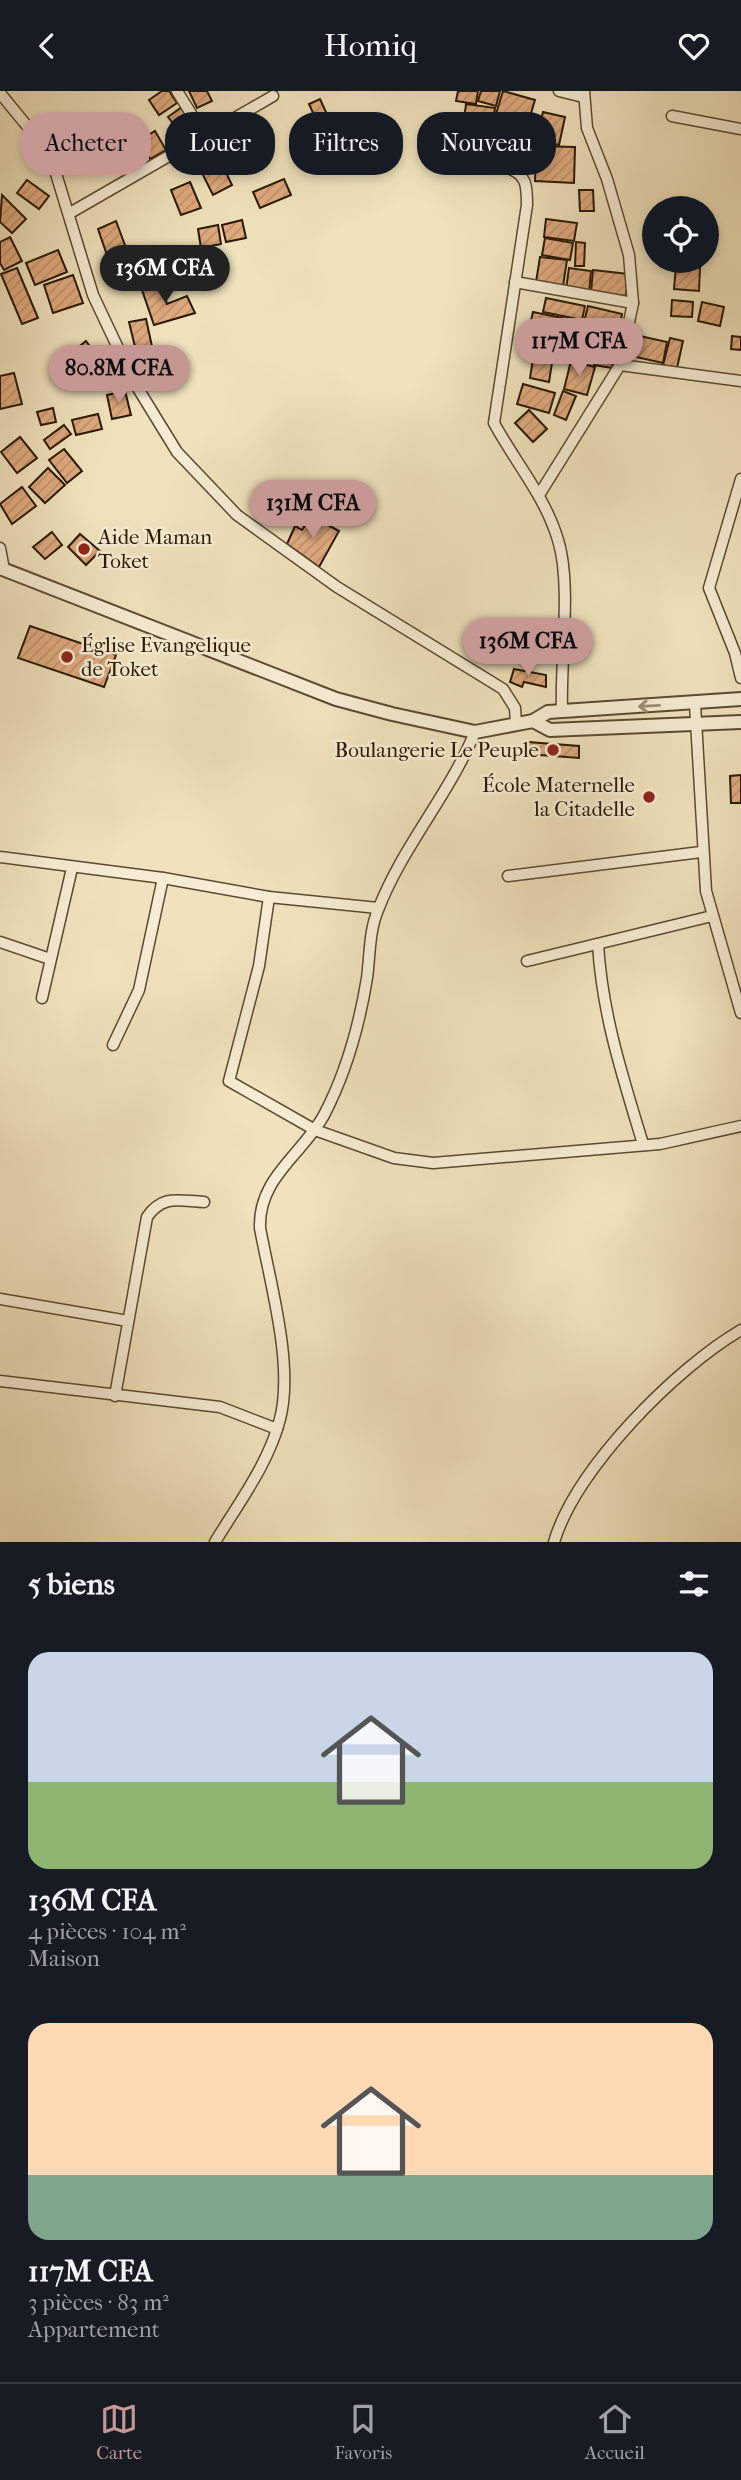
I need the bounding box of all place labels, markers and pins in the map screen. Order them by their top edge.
pin: 136M CFA [93,245,237,305]
pin: 117M CFA [507,319,651,378]
pin: 80.8M CFA [39,345,199,405]
pin: 131M CFA [241,481,385,540]
place label: Aide Maman Toket [97,525,212,573]
marker: Aide Maman Toket [76,541,92,557]
pin: 136M CFA [456,619,600,678]
place label: Église Evangelique de Toket [81,633,251,681]
marker: Église Evangelique de Toket [59,649,75,665]
place label: Boulangerie Le Peuple [335,738,539,762]
marker: Boulangerie Le Peuple [545,742,561,758]
place label: École Maternelle la Citadelle [482,773,635,821]
marker: École Maternelle la Citadelle [641,789,657,805]

